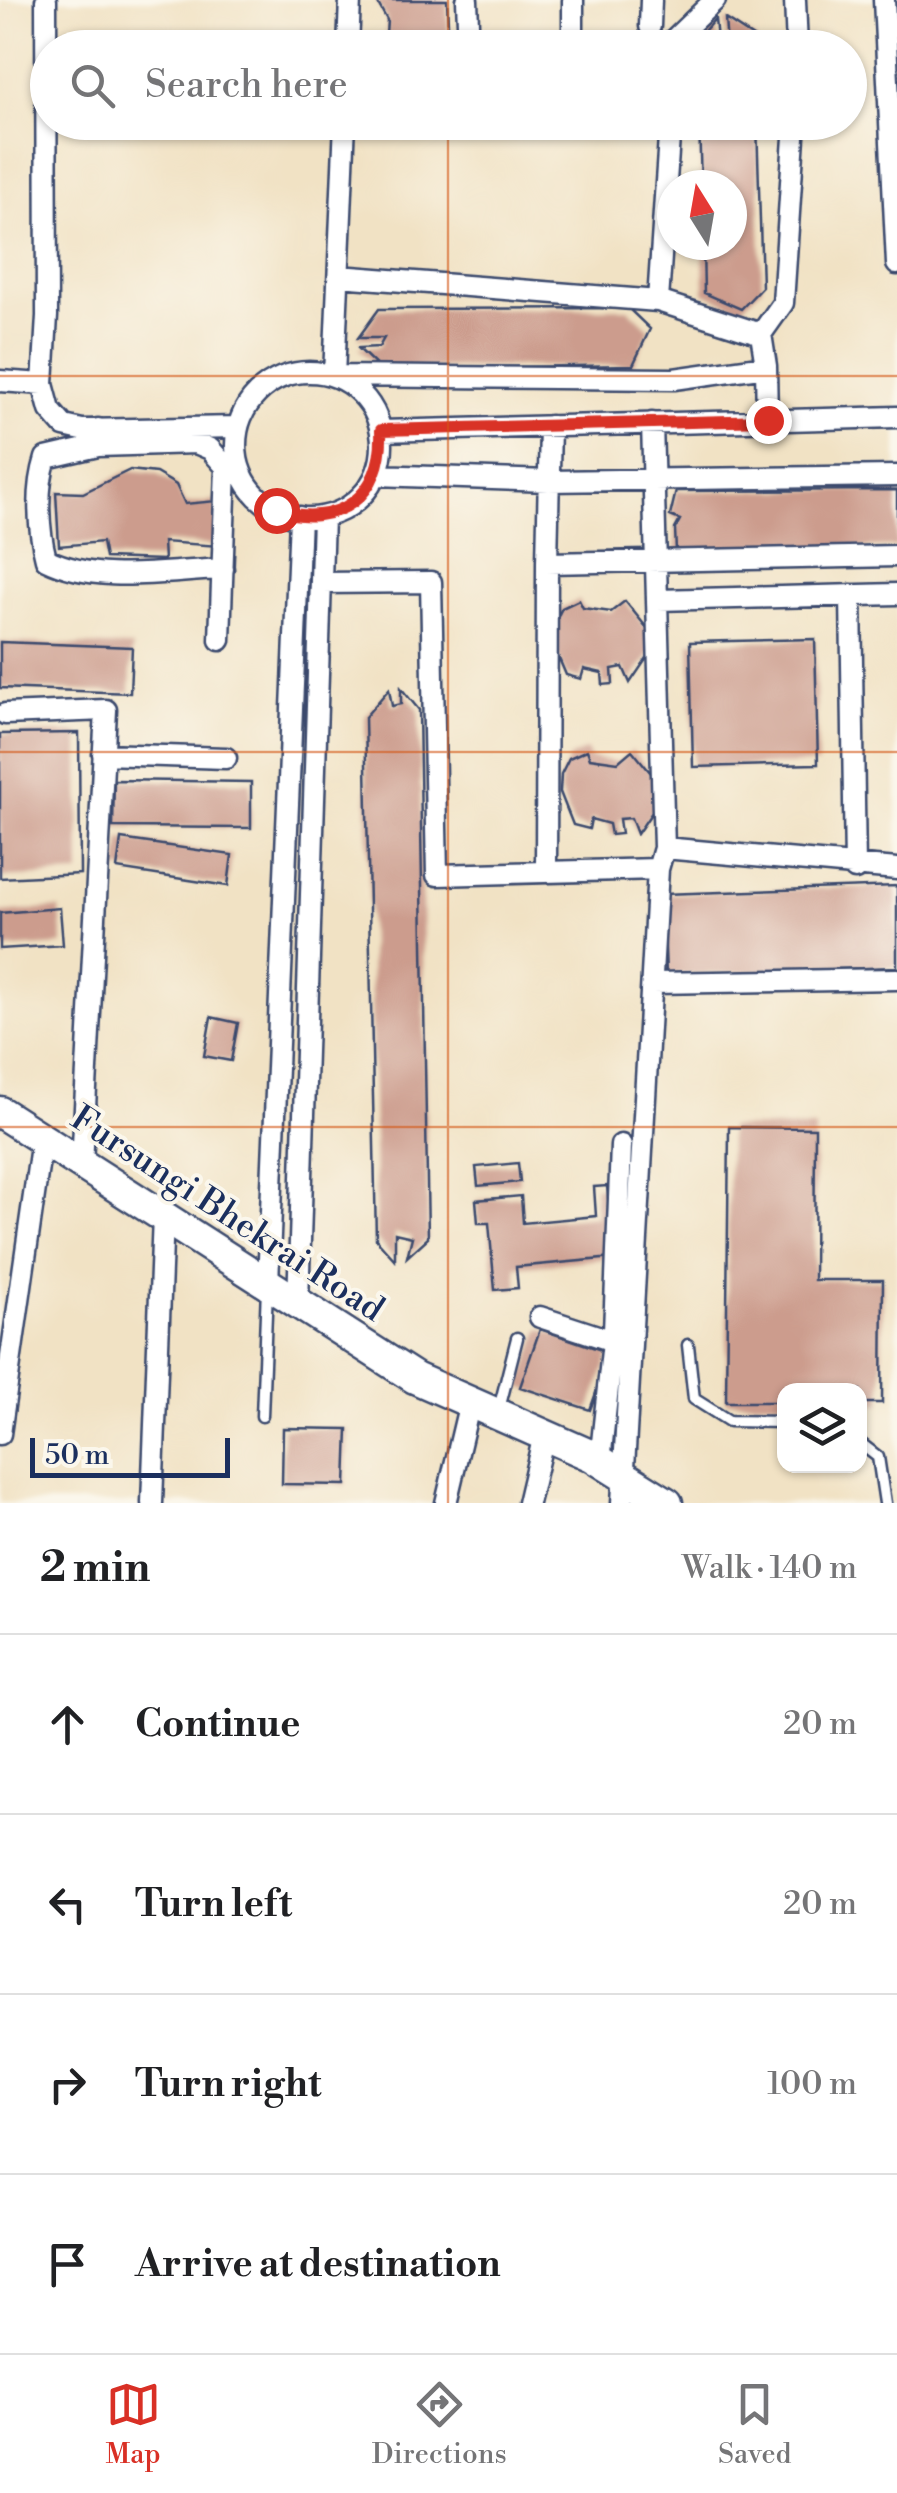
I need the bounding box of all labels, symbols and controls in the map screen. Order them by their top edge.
search box [30,30,867,140]
icon: search [65,58,120,113]
text: Search here [145,62,348,109]
north arrow [657,170,747,260]
route end [746,398,792,444]
route start [254,488,300,534]
street label: Fursungi Bhekrai Road [62,1097,392,1332]
map controls [777,1383,867,1473]
button: layers [777,1383,867,1473]
scale bar [30,1433,230,1478]
text: 50 m [45,1438,109,1473]
text: 2 min [40,1542,150,1595]
text: Walk · 140 m [682,1548,857,1588]
icon: ahead [40,1697,95,1752]
text: Continue [135,1701,300,1748]
text: 20 m [783,1704,857,1744]
icon: left [40,1877,95,1932]
text: Turn left [135,1881,292,1928]
text: 20 m [783,1884,857,1924]
icon: right [40,2057,95,2112]
text: Turn right [135,2061,321,2108]
text: 100 m [767,2064,857,2104]
icon: arrive [40,2237,95,2292]
text: Arrive at destination [135,2241,501,2288]
tab: Map [106,2377,161,2472]
tab: Directions [372,2377,507,2472]
tab: Saved [718,2377,791,2472]

